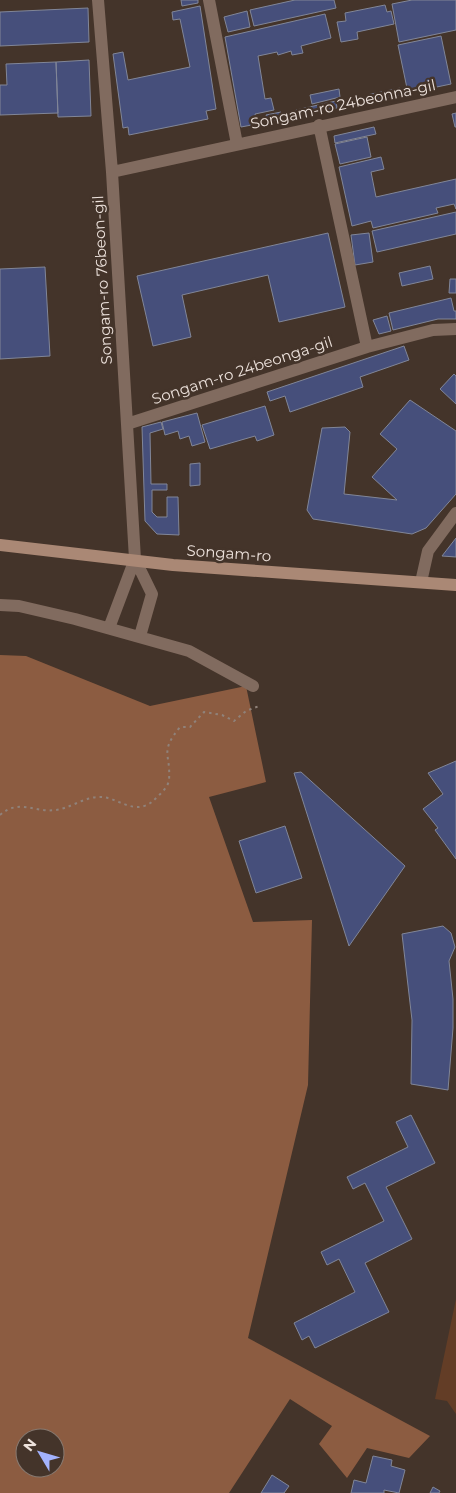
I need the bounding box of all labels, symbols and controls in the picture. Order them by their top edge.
street label: Songam-ro 24beonna-gil [249,75,437,133]
street label: Songam-ro 76beon-gil [88,195,116,365]
street label: Songam-ro 24beonga-gil [149,332,335,408]
street label: Songam-ro [186,541,272,565]
north arrow [15,1428,65,1478]
text: N [19,1435,40,1455]

